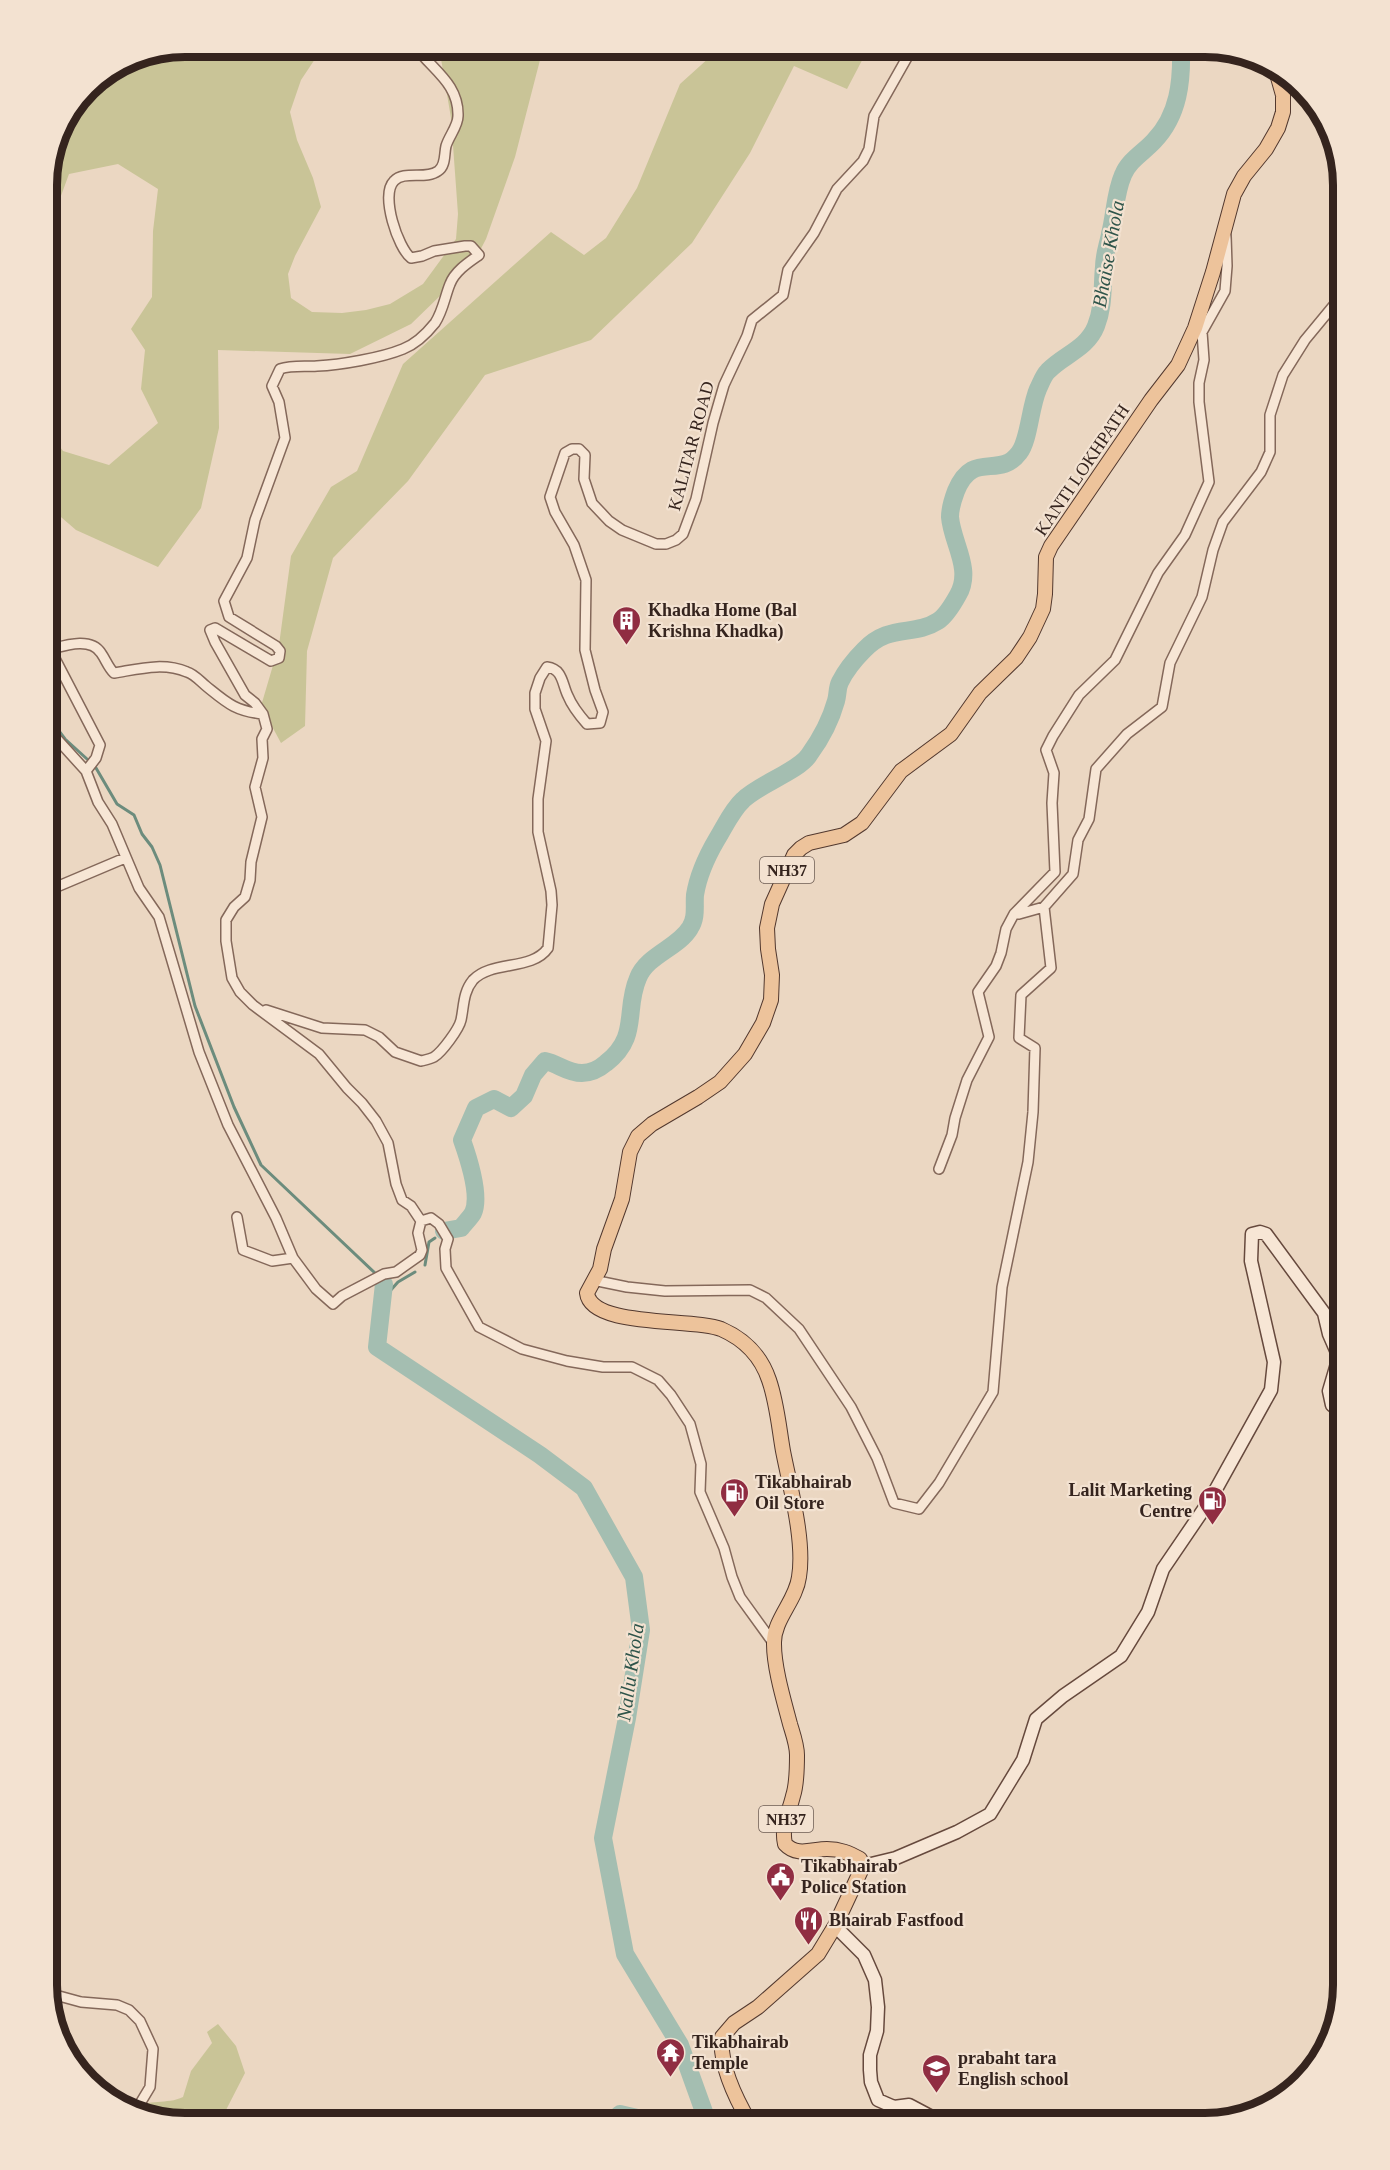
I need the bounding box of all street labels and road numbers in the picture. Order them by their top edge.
street label: KALITAR ROAD [664,379,718,513]
street label: KANTI LOKHPATH [1031,401,1133,539]
road number: NH37 [760,857,814,883]
road number: NH37 [759,1806,813,1832]

